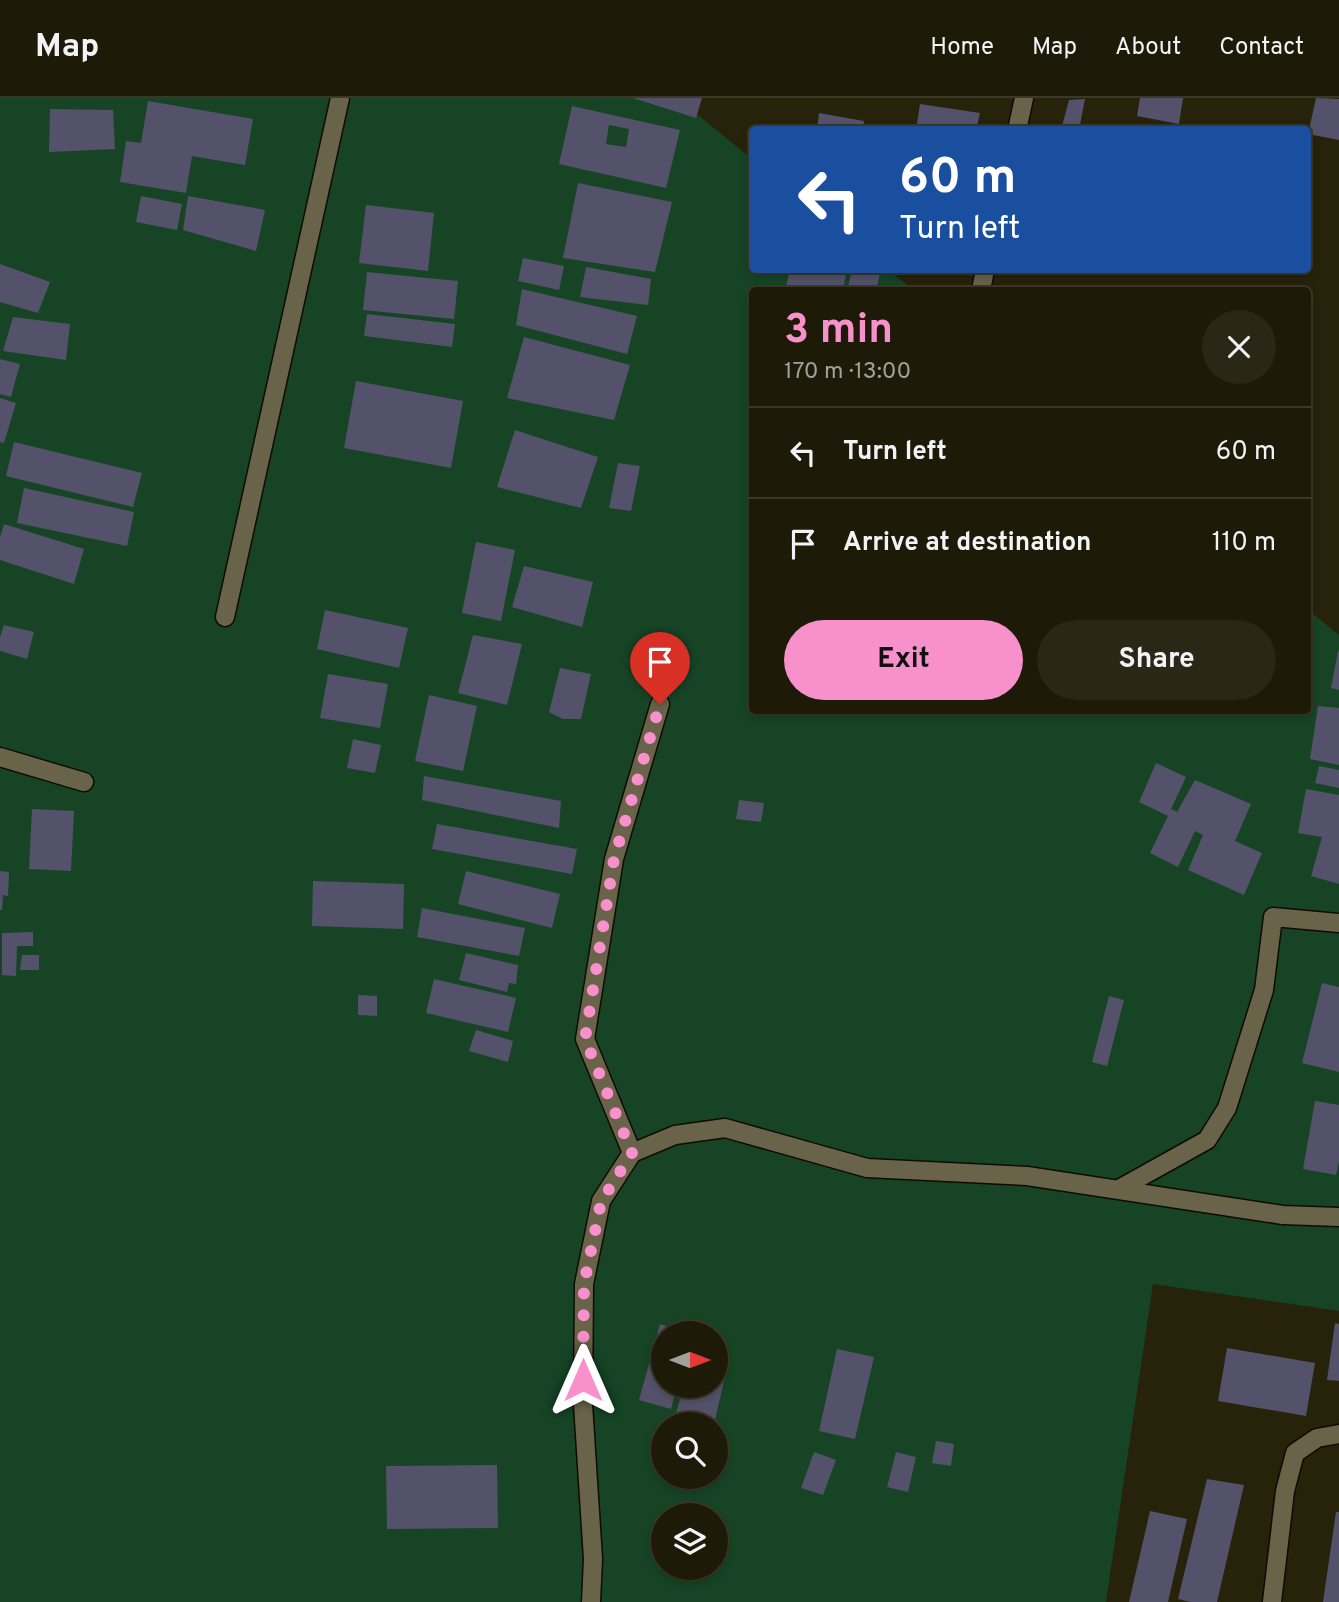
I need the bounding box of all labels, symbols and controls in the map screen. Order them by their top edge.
text: Map [35,27,99,69]
text: Home [930,33,994,63]
text: Map [1032,33,1077,63]
text: About [1115,33,1181,63]
text: Contact [1219,33,1304,63]
text: 60 m [899,149,1017,211]
icon: left [784,154,875,245]
text: Turn left [899,210,1020,250]
text: 3 min [784,305,893,358]
button: close [1202,310,1276,384]
text: 170 m · 13:00 [784,358,911,387]
icon: left [784,434,822,472]
text: Turn left [843,436,947,469]
text: 60 m [1216,436,1276,469]
icon: arrive [784,525,822,563]
text: Arrive at destination [843,527,1091,560]
text: 110 m [1212,527,1276,560]
button: Exit [784,620,1023,700]
button: Share [1037,620,1276,700]
pin [630,632,690,704]
icon: arrive [641,643,679,681]
north arrow [651,1321,728,1398]
map controls [651,1321,728,1580]
position arrow [546,1343,620,1417]
button: search [651,1412,728,1489]
button: layers [651,1503,728,1580]

